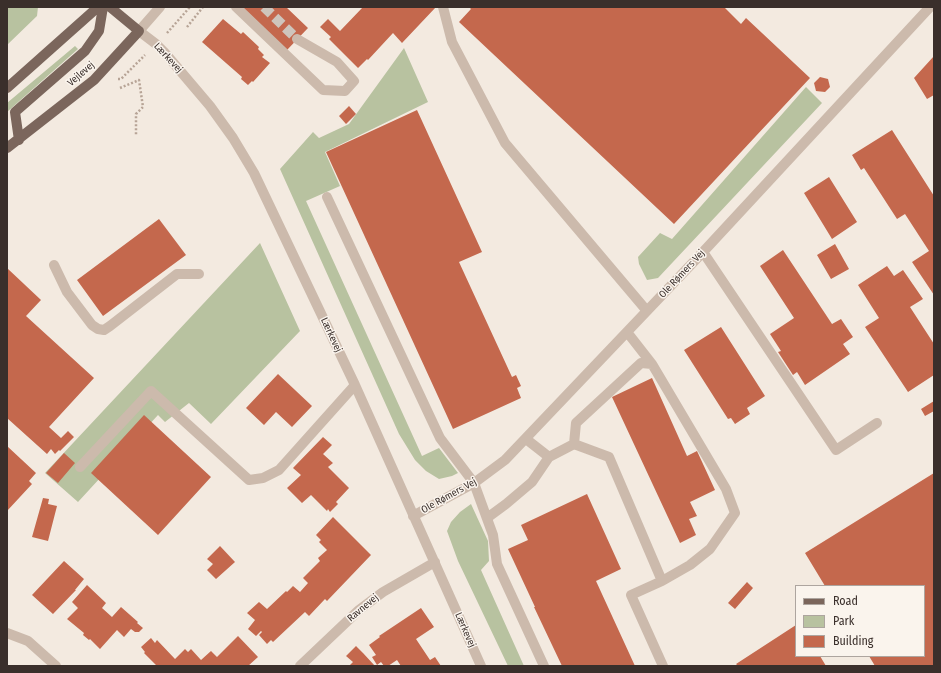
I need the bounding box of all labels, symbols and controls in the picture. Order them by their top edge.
street label: Lærkevej [151,40,185,76]
street label: Vejlevej [65,59,97,89]
street label: Ole Rømers Vej [657,247,707,301]
street label: Lærkevej [318,316,344,354]
street label: Ole Rømers Vej [419,476,479,516]
legend [795,585,925,657]
street label: Ravnevej [345,592,381,624]
text: Road [833,594,858,608]
street label: Lærkevej [452,611,478,649]
text: Park [833,614,854,628]
text: Building [833,634,873,648]

